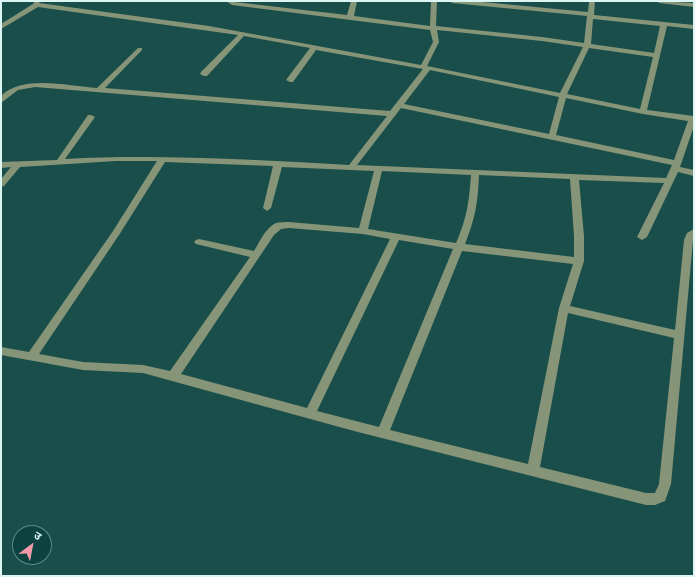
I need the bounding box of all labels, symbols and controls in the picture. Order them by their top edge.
north arrow [12,525,52,565]
text: उ [32,528,44,542]

